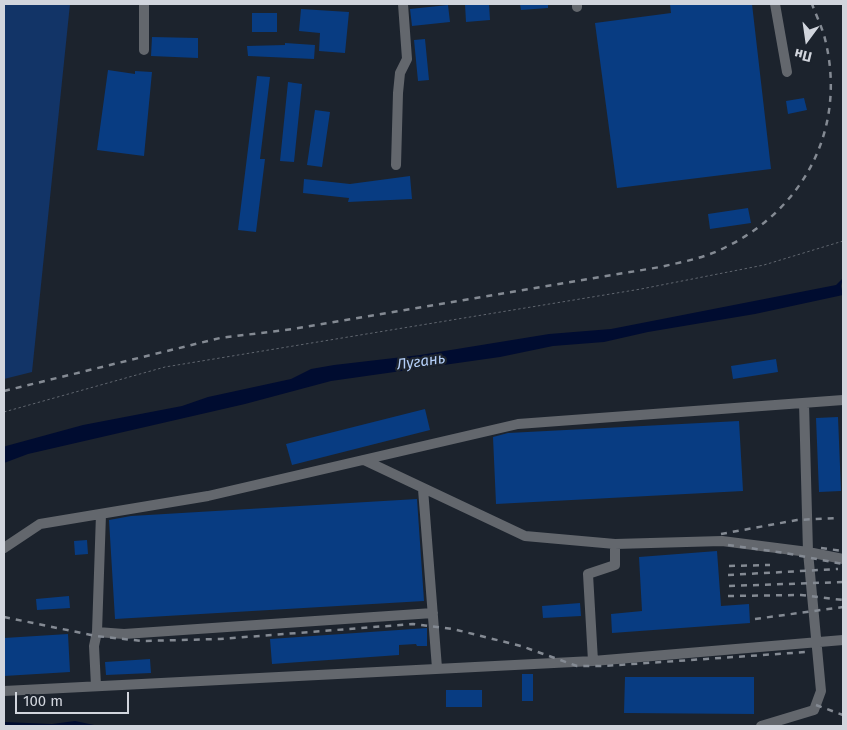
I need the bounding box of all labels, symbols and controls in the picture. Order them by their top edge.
north arrow [782,15,832,65]
text: Пн [793,45,814,65]
water label: Лугань [396,350,446,374]
scale bar [18,682,131,714]
text: 100 m [23,692,63,710]

